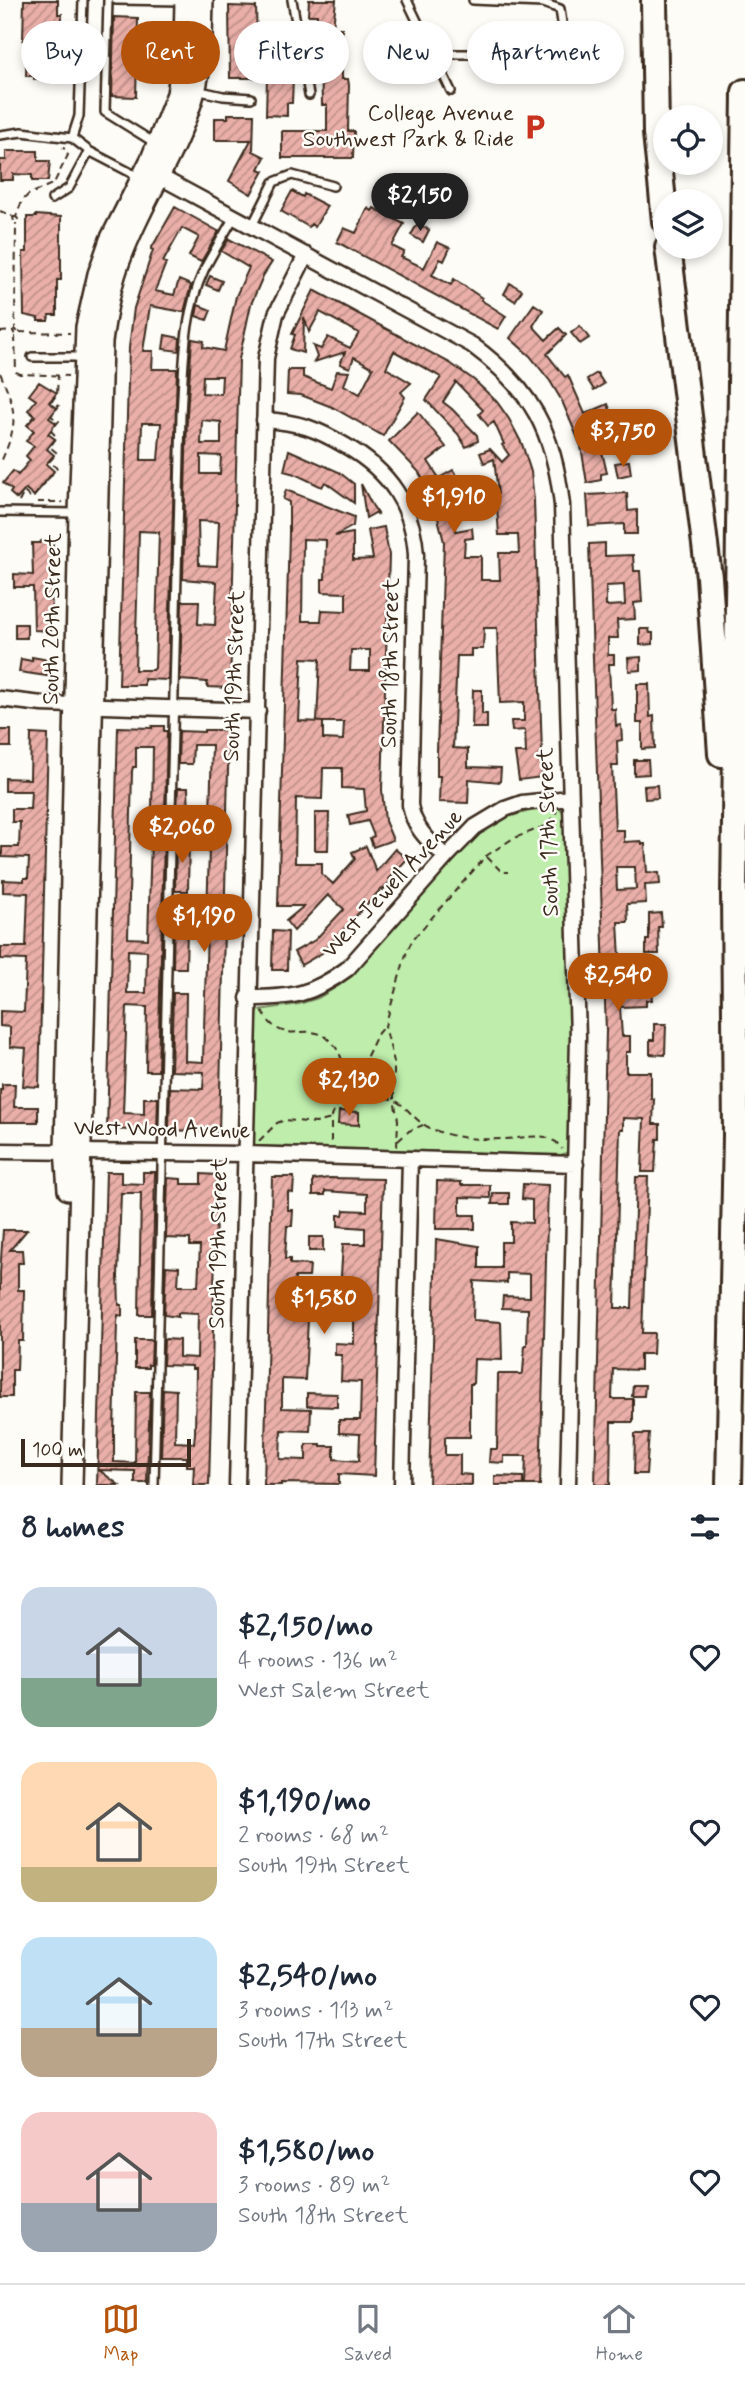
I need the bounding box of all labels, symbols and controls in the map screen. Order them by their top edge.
chip: Buy [21,21,107,84]
chip: Rent [121,21,220,84]
chip: Filters [234,21,349,84]
chip: New [363,21,453,84]
chip: Apartment [467,21,624,84]
place label: College Avenue Southwest Park & Ride [303,99,514,155]
map controls [653,105,723,259]
button: locate [653,105,723,175]
parking icon: College Avenue Southwest Park & Ride [520,112,550,142]
pin: $2,150 [363,174,477,233]
text: $2,150 [387,181,453,211]
button: layers [653,189,723,259]
pin: $3,750 [566,410,680,469]
text: $3,750 [590,417,656,447]
pin: $1,910 [397,476,511,535]
text: $1,910 [422,483,486,513]
street label: South 20th Street [37,532,70,705]
street label: South 18th Street [375,577,407,748]
street label: South 19th Street [217,589,253,762]
street label: South 17th Street [531,746,567,917]
street label: West Jewell Avenue [316,803,470,965]
pin: $2,060 [125,806,239,865]
text: $2,060 [149,813,215,843]
pin: $1,190 [147,894,261,954]
text: $1,190 [172,902,236,932]
pin: $2,540 [561,954,675,1013]
text: $2,540 [584,961,652,991]
pin: $2,130 [292,1058,406,1118]
text: $2,130 [318,1066,380,1096]
street label: West Wood Avenue [73,1113,251,1147]
street label: South 19th Street [203,1156,236,1329]
pin: $1,580 [267,1276,381,1336]
text: $1,580 [291,1284,357,1314]
scale bar [21,1436,191,1468]
text: 100 m [32,1438,83,1463]
text: 8 homes [21,1508,124,1547]
icon: filters [686,1508,724,1546]
text: $2,150/mo [238,1607,373,1646]
icon: home [77,1615,161,1699]
icon: heart [686,1638,724,1676]
text: 4 rooms · 136 m² [238,1646,398,1676]
text: West Salem Street [238,1676,430,1706]
text: $1,190/mo [238,1782,371,1821]
icon: home [77,1790,161,1874]
icon: heart [686,1813,724,1851]
text: 2 rooms · 68 m² [238,1821,389,1851]
text: South 19th Street [238,1851,410,1881]
text: $2,540/mo [238,1957,377,1996]
icon: home [77,1965,161,2049]
icon: heart [686,1988,724,2026]
text: 3 rooms · 113 m² [238,1996,393,2026]
text: South 17th Street [238,2026,407,2056]
text: $1,580/mo [238,2132,374,2171]
icon: home [77,2140,161,2224]
icon: heart [686,2163,724,2201]
text: 3 rooms · 89 m² [238,2171,390,2201]
text: South 18th Street [238,2201,409,2231]
tab: Map [102,2300,140,2367]
tab: Saved [344,2300,392,2367]
tab: Home [596,2300,643,2367]

